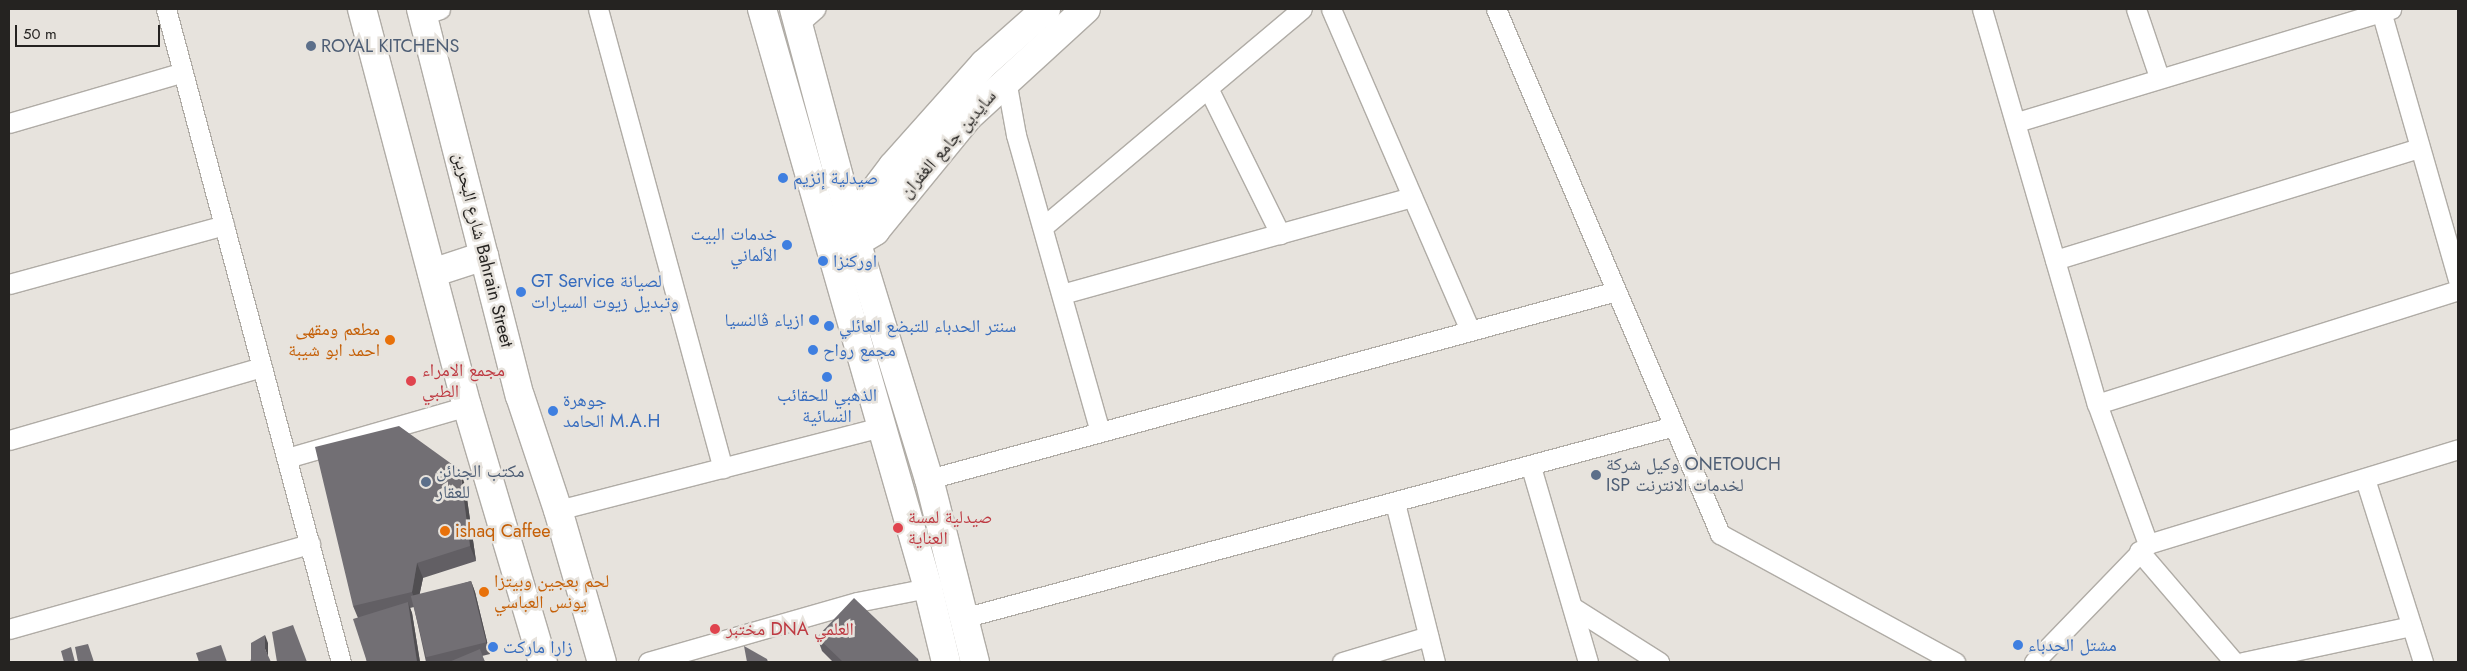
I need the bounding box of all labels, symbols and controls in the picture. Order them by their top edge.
scale bar [18,15,162,47]
text: 50 m [23,23,57,45]
place label: ROYAL KITCHENS [321,35,459,57]
marker: ROYAL KITCHENS [305,40,317,52]
street label: سايدين جامع الغفران [895,86,1001,202]
street label: شارع البحرين Bahrain Street [448,150,518,350]
place label: صيدلية إنزيم [793,167,878,189]
marker: صيدلية إنزيم [777,172,789,184]
place label: خدمات البيت الألماني [690,224,777,266]
marker: خدمات البيت الألماني [781,239,793,251]
place label: اوركنزا [833,250,877,272]
marker: اوركنزا [817,255,829,267]
place label: GT Service لصيانة وتبديل زيوت السيارات [531,271,679,314]
marker: GT Service لصيانة وتبديل زيوت السيارات [515,286,527,298]
place label: ازياء ڤالنسيا [725,309,804,331]
marker: ازياء ڤالنسيا [808,314,820,326]
place label: سنتر الحدباء للتبضع العائلي [839,315,1016,337]
place label: مطعم ومقهى احمد ابو شيبة [288,319,380,362]
marker: سنتر الحدباء للتبضع العائلي [823,320,835,332]
marker: مطعم ومقهى احمد ابو شيبة [384,334,396,346]
place label: مجمع رواح [823,339,896,361]
marker: مجمع رواح [807,344,819,356]
place label: مجمع الامراء الطبي [422,360,505,402]
marker: الذهبي للحقائب النسائية [821,371,833,383]
marker: مجمع الامراء الطبي [404,374,418,388]
place label: الذهبي للحقائب النسائية [777,385,877,428]
place label: جوهرة الحامد M.A.H [563,390,660,432]
marker: جوهرة الحامد M.A.H [547,405,559,417]
place label: وكيل شركة ONETOUCH ISP لخدمات الانترنت [1606,454,1781,496]
place label: مكتب الجنائن للعقار [436,461,524,504]
marker: وكيل شركة ONETOUCH ISP لخدمات الانترنت [1590,469,1602,481]
marker: مكتب الجنائن للعقار [420,476,432,488]
place label: صيدلية لمسة العناية [908,507,992,550]
place label: ishaq Caffee [455,520,551,542]
marker: صيدلية لمسة العناية [892,522,904,534]
marker: ishaq Caffee [439,525,451,537]
place label: لحم بعجين وبيتزا يونس العباسي [494,571,609,614]
marker: لحم بعجين وبيتزا يونس العباسي [478,586,490,598]
place label: مختبر DNA العلمي [726,618,854,640]
marker: مختبر DNA العلمي [708,622,722,636]
place label: مشتل الحدباء [2028,634,2117,656]
place label: زارا ماركت [503,636,573,658]
marker: مشتل الحدباء [2012,639,2024,651]
marker: زارا ماركت [487,641,499,653]

